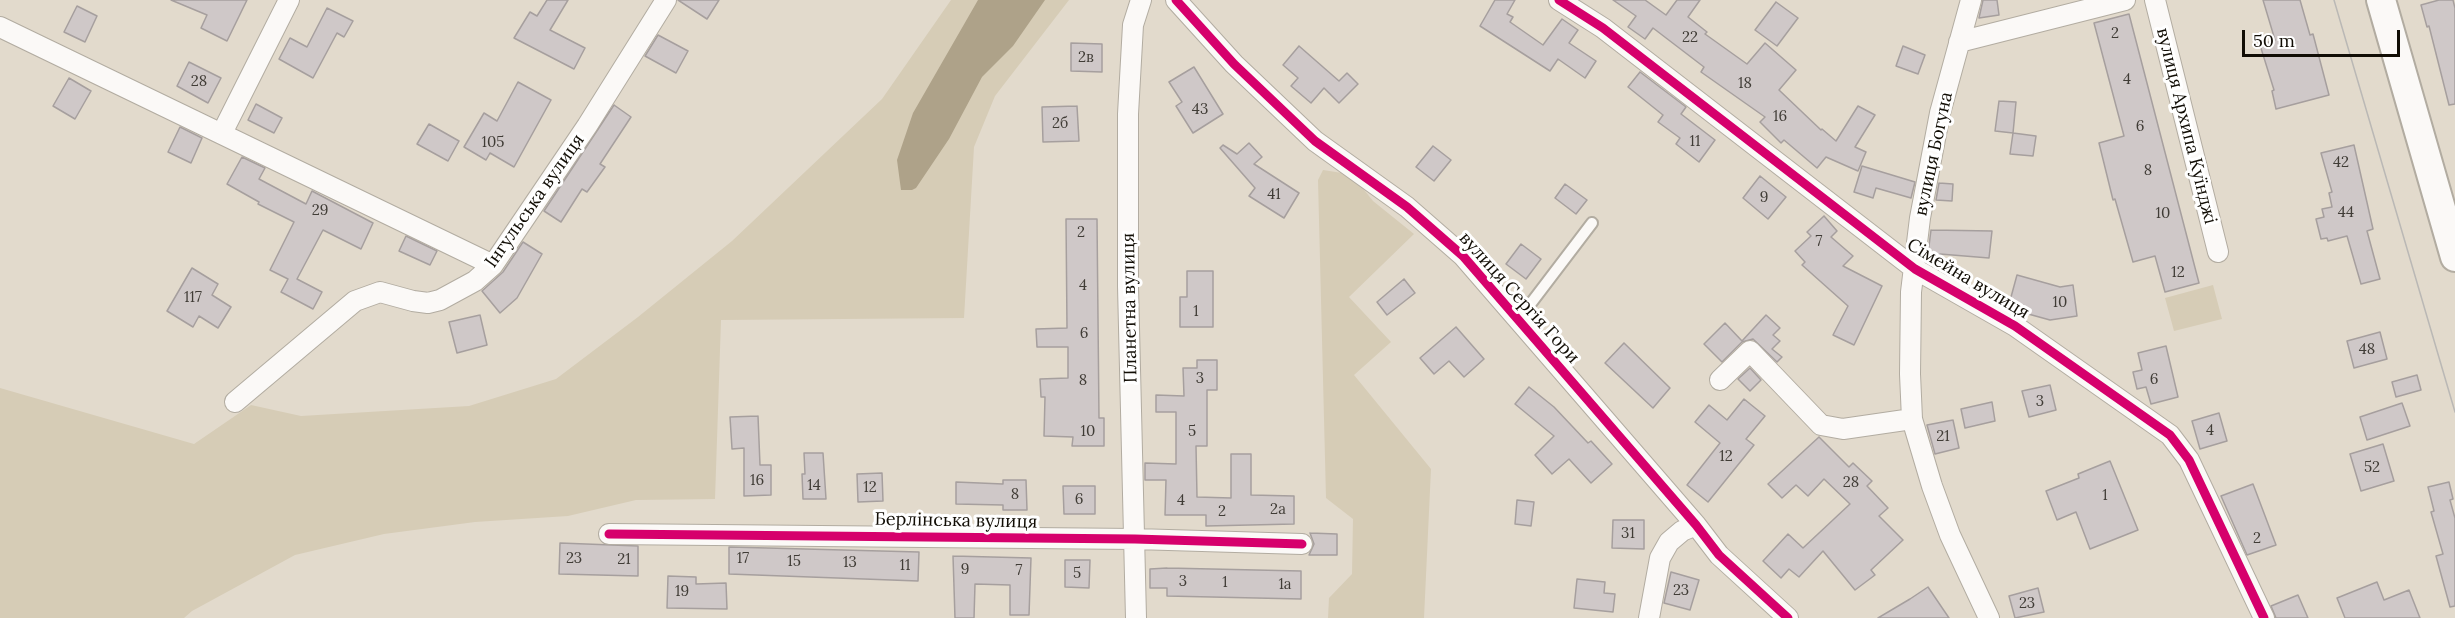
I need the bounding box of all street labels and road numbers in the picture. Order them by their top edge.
street label: вулиця Архипа Куїнджі [2151,26,2221,226]
street label: вулиця Богуна [1910,90,1958,218]
street label: Інгульська вулиця [481,130,589,272]
street label: вулиця Сергія Гори [1454,228,1584,368]
street label: Планетна вулиця [1118,233,1142,383]
street label: Сімейна вулиця [1903,234,2033,324]
street label: Берлінська вулиця [874,509,1038,533]

